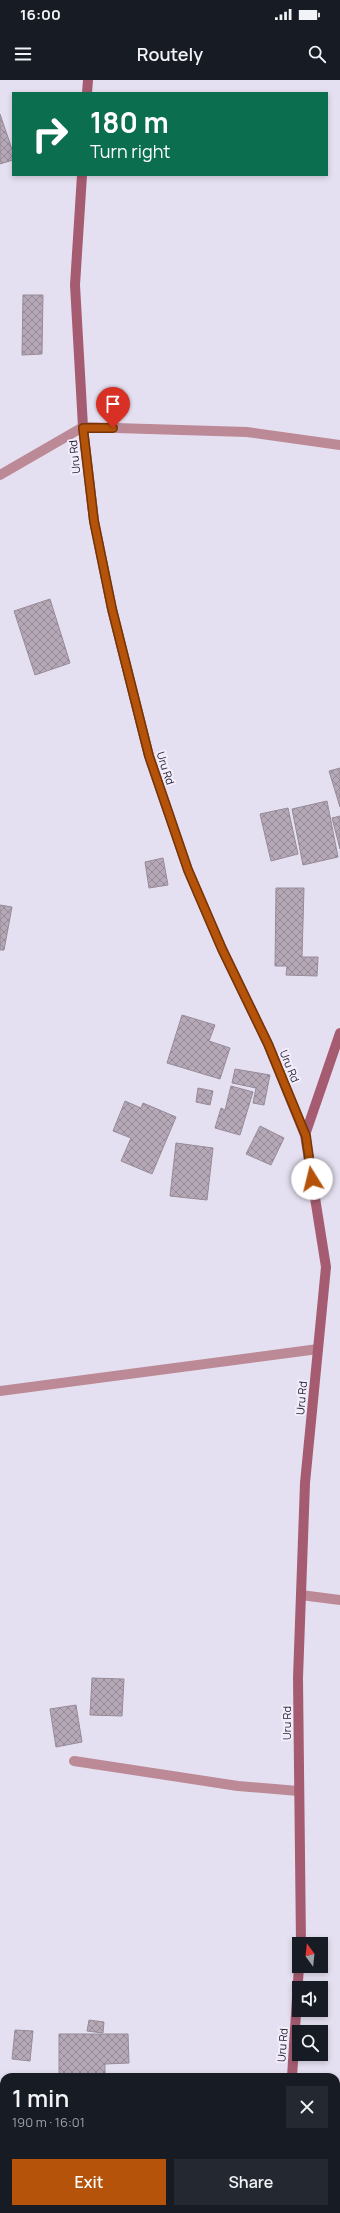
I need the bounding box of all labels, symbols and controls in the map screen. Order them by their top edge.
text: 16:00 [20,4,61,25]
text: Routely [137,42,203,66]
icon: menu [12,43,34,65]
icon: search [306,43,328,65]
text: 180 m [90,103,169,141]
icon: right [24,108,76,160]
text: Turn right [90,139,171,163]
pin [96,387,130,428]
icon: arrive [102,393,124,415]
street label: Uru Rd [65,439,83,475]
street label: Uru Rd [154,750,178,786]
street label: Uru Rd [277,1047,303,1085]
position arrow [291,1158,333,1200]
street label: Uru Rd [292,1380,310,1416]
street label: Uru Rd [279,1706,294,1740]
north arrow [292,1937,328,1973]
map controls [292,1937,328,2061]
button: sound [292,1981,328,2017]
button: search [292,2025,328,2061]
street label: Uru Rd [273,2028,291,2062]
text: 1 min [12,2081,69,2114]
button: close [286,2086,328,2128]
text: 190 m · 16:01 [12,2113,85,2131]
button: Exit [12,2159,166,2205]
button: Share [174,2159,328,2205]

